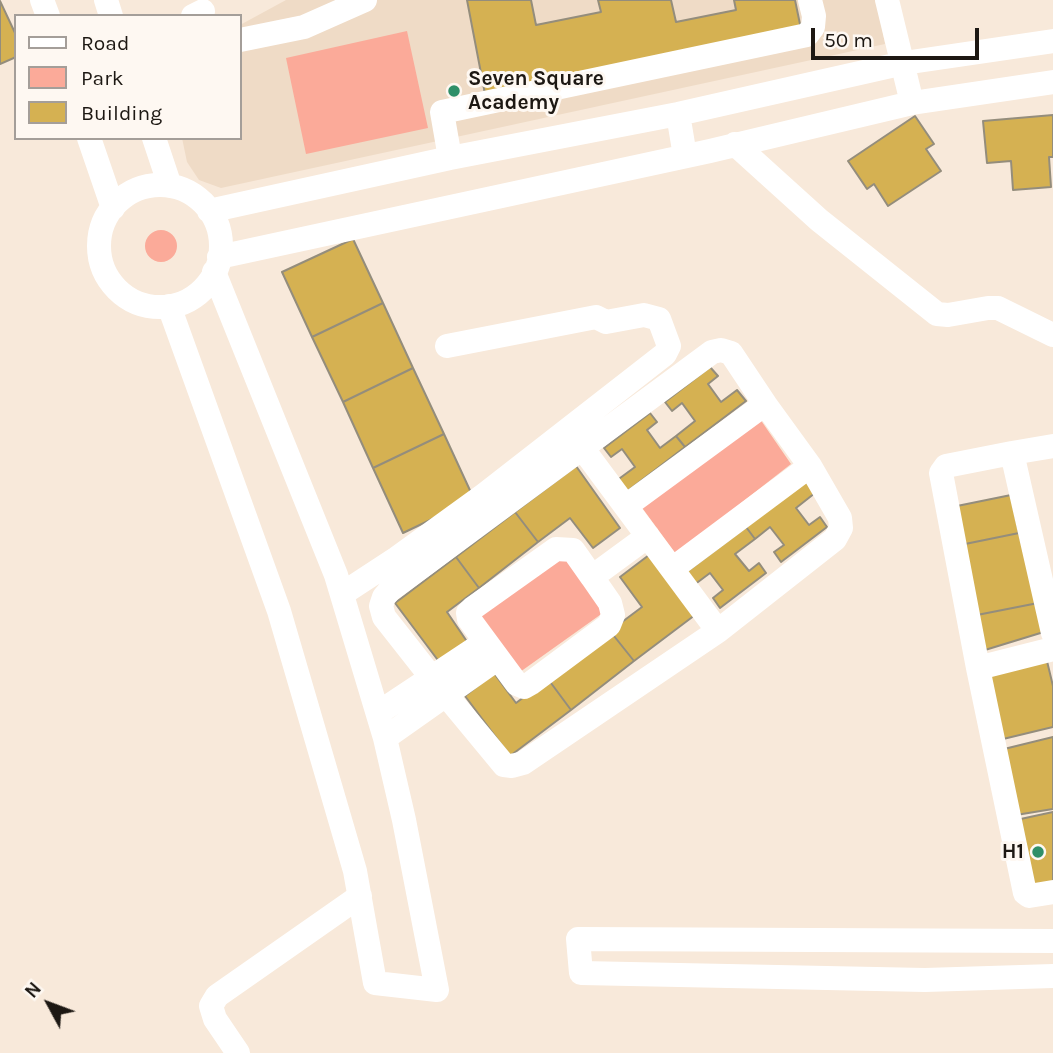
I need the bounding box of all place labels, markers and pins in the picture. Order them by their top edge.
place label: Seven Square Academy [468,66,604,116]
marker: Seven Square Academy [446,83,462,99]
place label: H1 [1002,839,1024,865]
marker: H1 [1030,844,1046,860]

